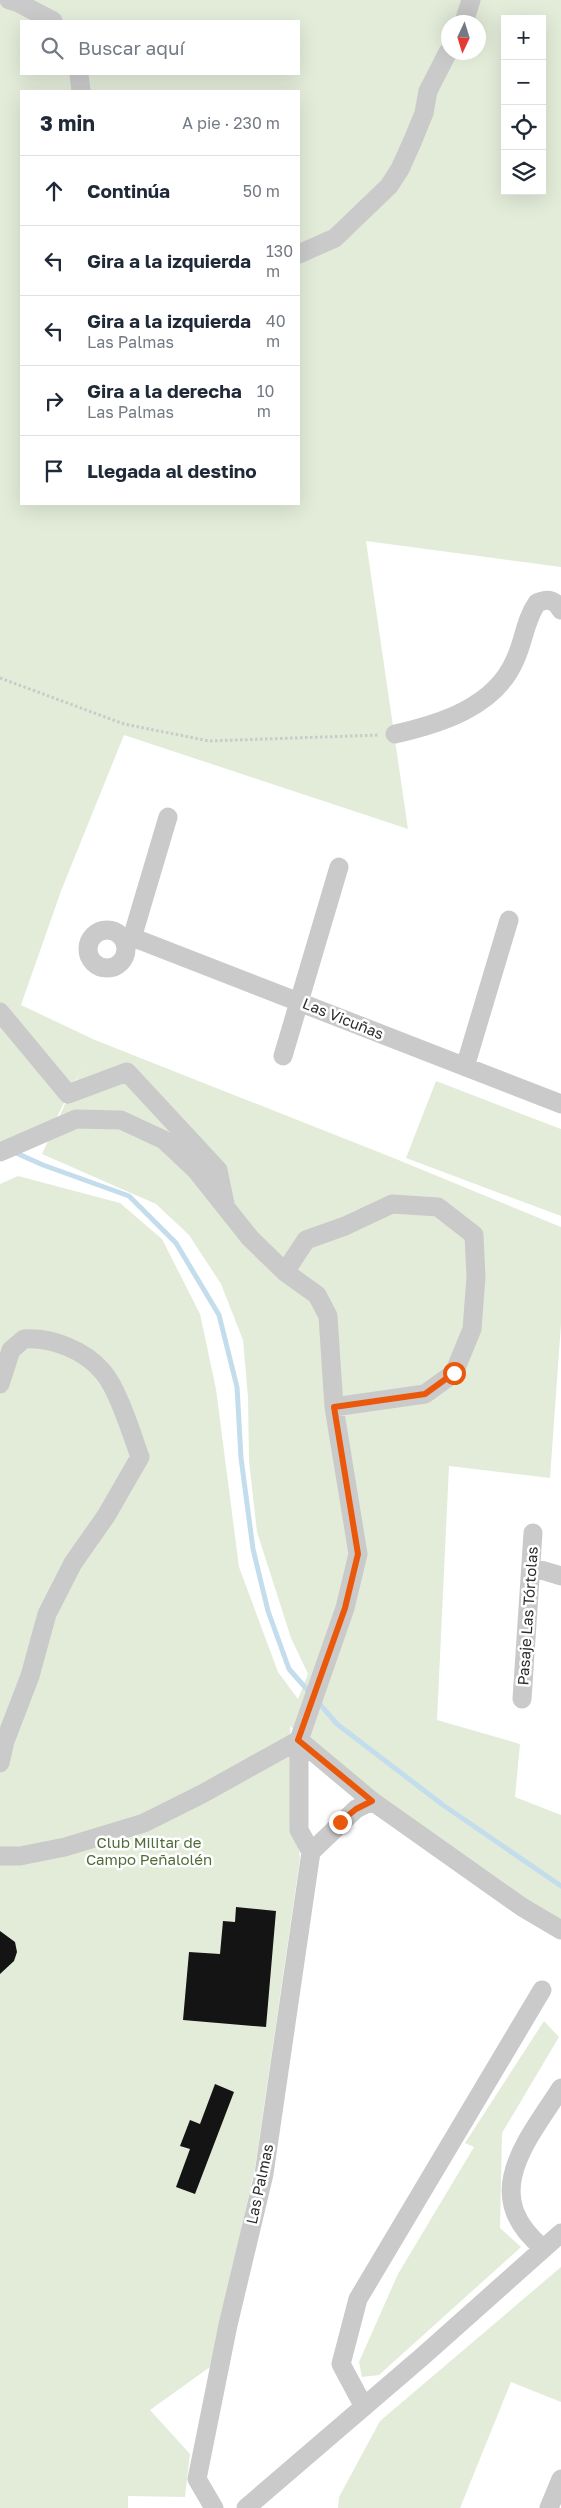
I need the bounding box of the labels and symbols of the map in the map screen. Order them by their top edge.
north arrow [441,15,486,60]
street label: Las Vicuñas [300,994,387,1043]
route start [443,1362,466,1385]
street label: Pasaje Las Tórtolas [513,1546,541,1686]
route end [329,1811,352,1834]
park label: Club Militar de Campo Peñalolén [86,1833,212,1868]
street label: Las Palmas [242,2142,276,2226]

